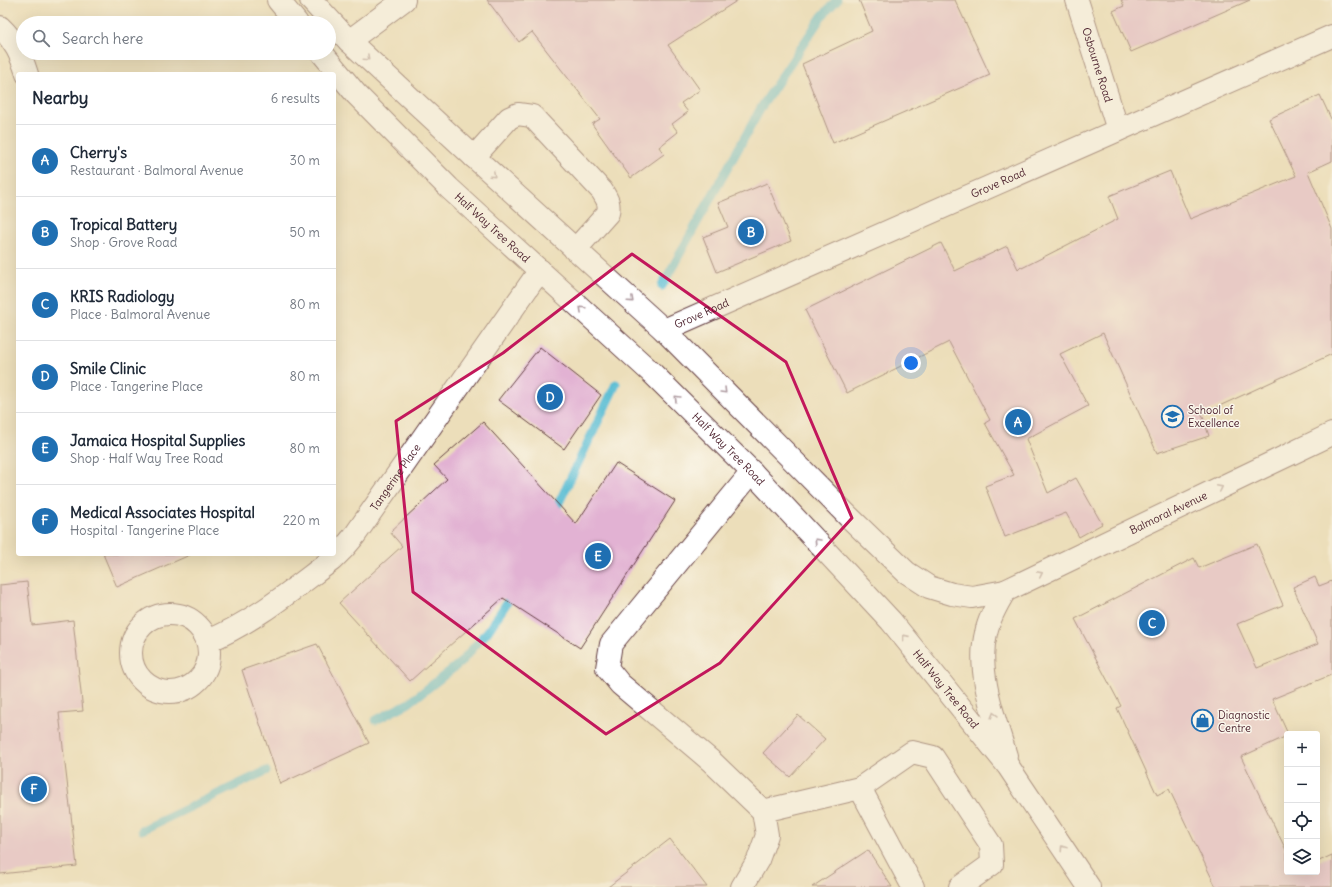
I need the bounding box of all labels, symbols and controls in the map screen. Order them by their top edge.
search box [16,16,336,60]
street label: Osbourne Road [1079,26,1116,104]
icon: search [30,27,52,49]
text: Search here [62,29,143,48]
one-way arrow [362,54,370,61]
text: Nearby [32,87,88,109]
text: 6 results [271,90,320,107]
text: Cherry's [70,143,127,162]
text: A [41,152,49,169]
text: 30 m [290,152,320,169]
text: Restaurant · Balmoral Avenue [70,162,243,179]
street label: Grove Road [969,165,1028,201]
one-way arrow [489,171,496,178]
street label: Half Way Tree Road [452,190,533,266]
text: Tropical Battery [70,215,177,234]
pin: B [738,217,764,247]
text: B [41,224,49,241]
text: 50 m [289,224,320,241]
text: Shop · Grove Road [70,234,177,251]
text: KRIS Radiology [70,287,175,306]
street label: Grove Road [672,295,731,332]
text: C [41,296,49,313]
text: 80 m [289,296,320,313]
one-way arrow [626,296,634,303]
text: Place · Balmoral Avenue [70,306,210,323]
one-way arrow [580,307,587,314]
your location [901,353,921,373]
text: Smile Clinic [70,359,146,378]
text: D [40,368,50,385]
text: 80 m [289,368,320,385]
text: Place · Tangerine Place [70,378,203,395]
pin: D [537,382,563,412]
one-way arrow [719,386,727,394]
one-way arrow [674,395,682,403]
school or university icon: School of Excellence [1159,403,1185,429]
place label: School of Excellence [1188,403,1240,430]
pin: A [1005,407,1031,437]
street label: Half Way Tree Road [689,410,768,489]
text: Jamaica Hospital Supplies [70,431,245,450]
text: E [41,440,49,457]
text: 80 m [289,440,320,457]
street label: Tangerine Place [367,441,424,513]
text: Shop · Half Way Tree Road [70,450,223,467]
one-way arrow [1216,485,1224,493]
street label: Balmoral Avenue [1127,488,1209,537]
text: Medical Associates Hospital [70,503,255,522]
text: F [41,512,49,529]
text: 220 m [283,512,320,529]
text: Hospital · Tangerine Place [70,522,219,539]
one-way arrow [814,538,822,546]
pin: E [585,541,611,571]
one-way arrow [1036,571,1043,579]
pin: C [1139,608,1165,638]
one-way arrow [902,635,909,642]
street label: Half Way Tree Road [910,647,982,732]
shop icon: Diagnostic Centre [1189,708,1215,734]
place label: Diagnostic Centre [1218,708,1270,735]
one-way arrow [990,711,999,718]
map controls [1284,731,1320,875]
button: + [1284,731,1320,767]
button: − [1284,767,1320,803]
pin: F [21,774,47,804]
button: locate [1284,803,1320,839]
button: layers [1284,839,1320,875]
one-way arrow [1060,845,1068,852]

